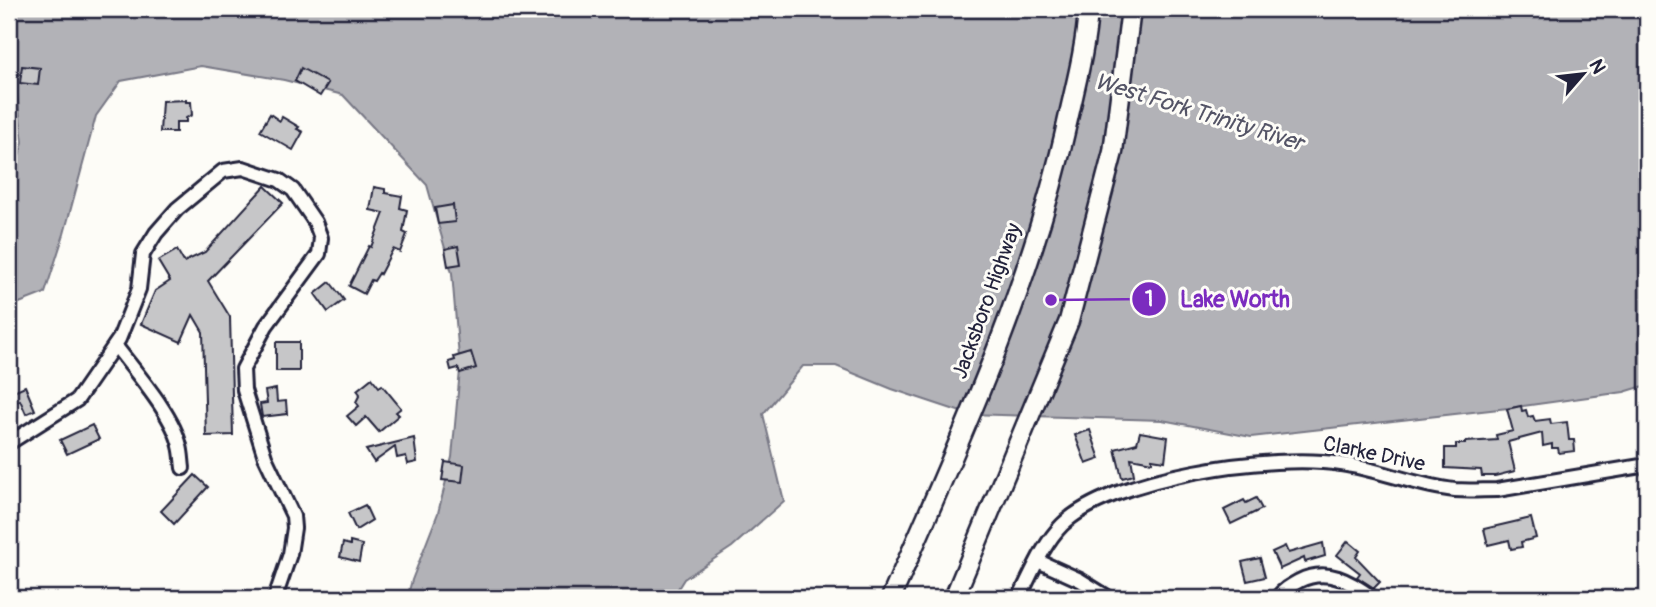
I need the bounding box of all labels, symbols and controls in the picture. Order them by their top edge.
north arrow [1548,38,1618,108]
text: N [1584,55,1611,78]
water label: West Fork Trinity River [1091,66,1310,158]
street label: Jacksboro Highway [946,219,1028,383]
callout: Lake Worth [1131,277,1304,321]
text: Lake Worth [1180,285,1290,314]
text: 1 [1145,286,1153,313]
street label: Clarke Drive [1320,430,1428,478]

